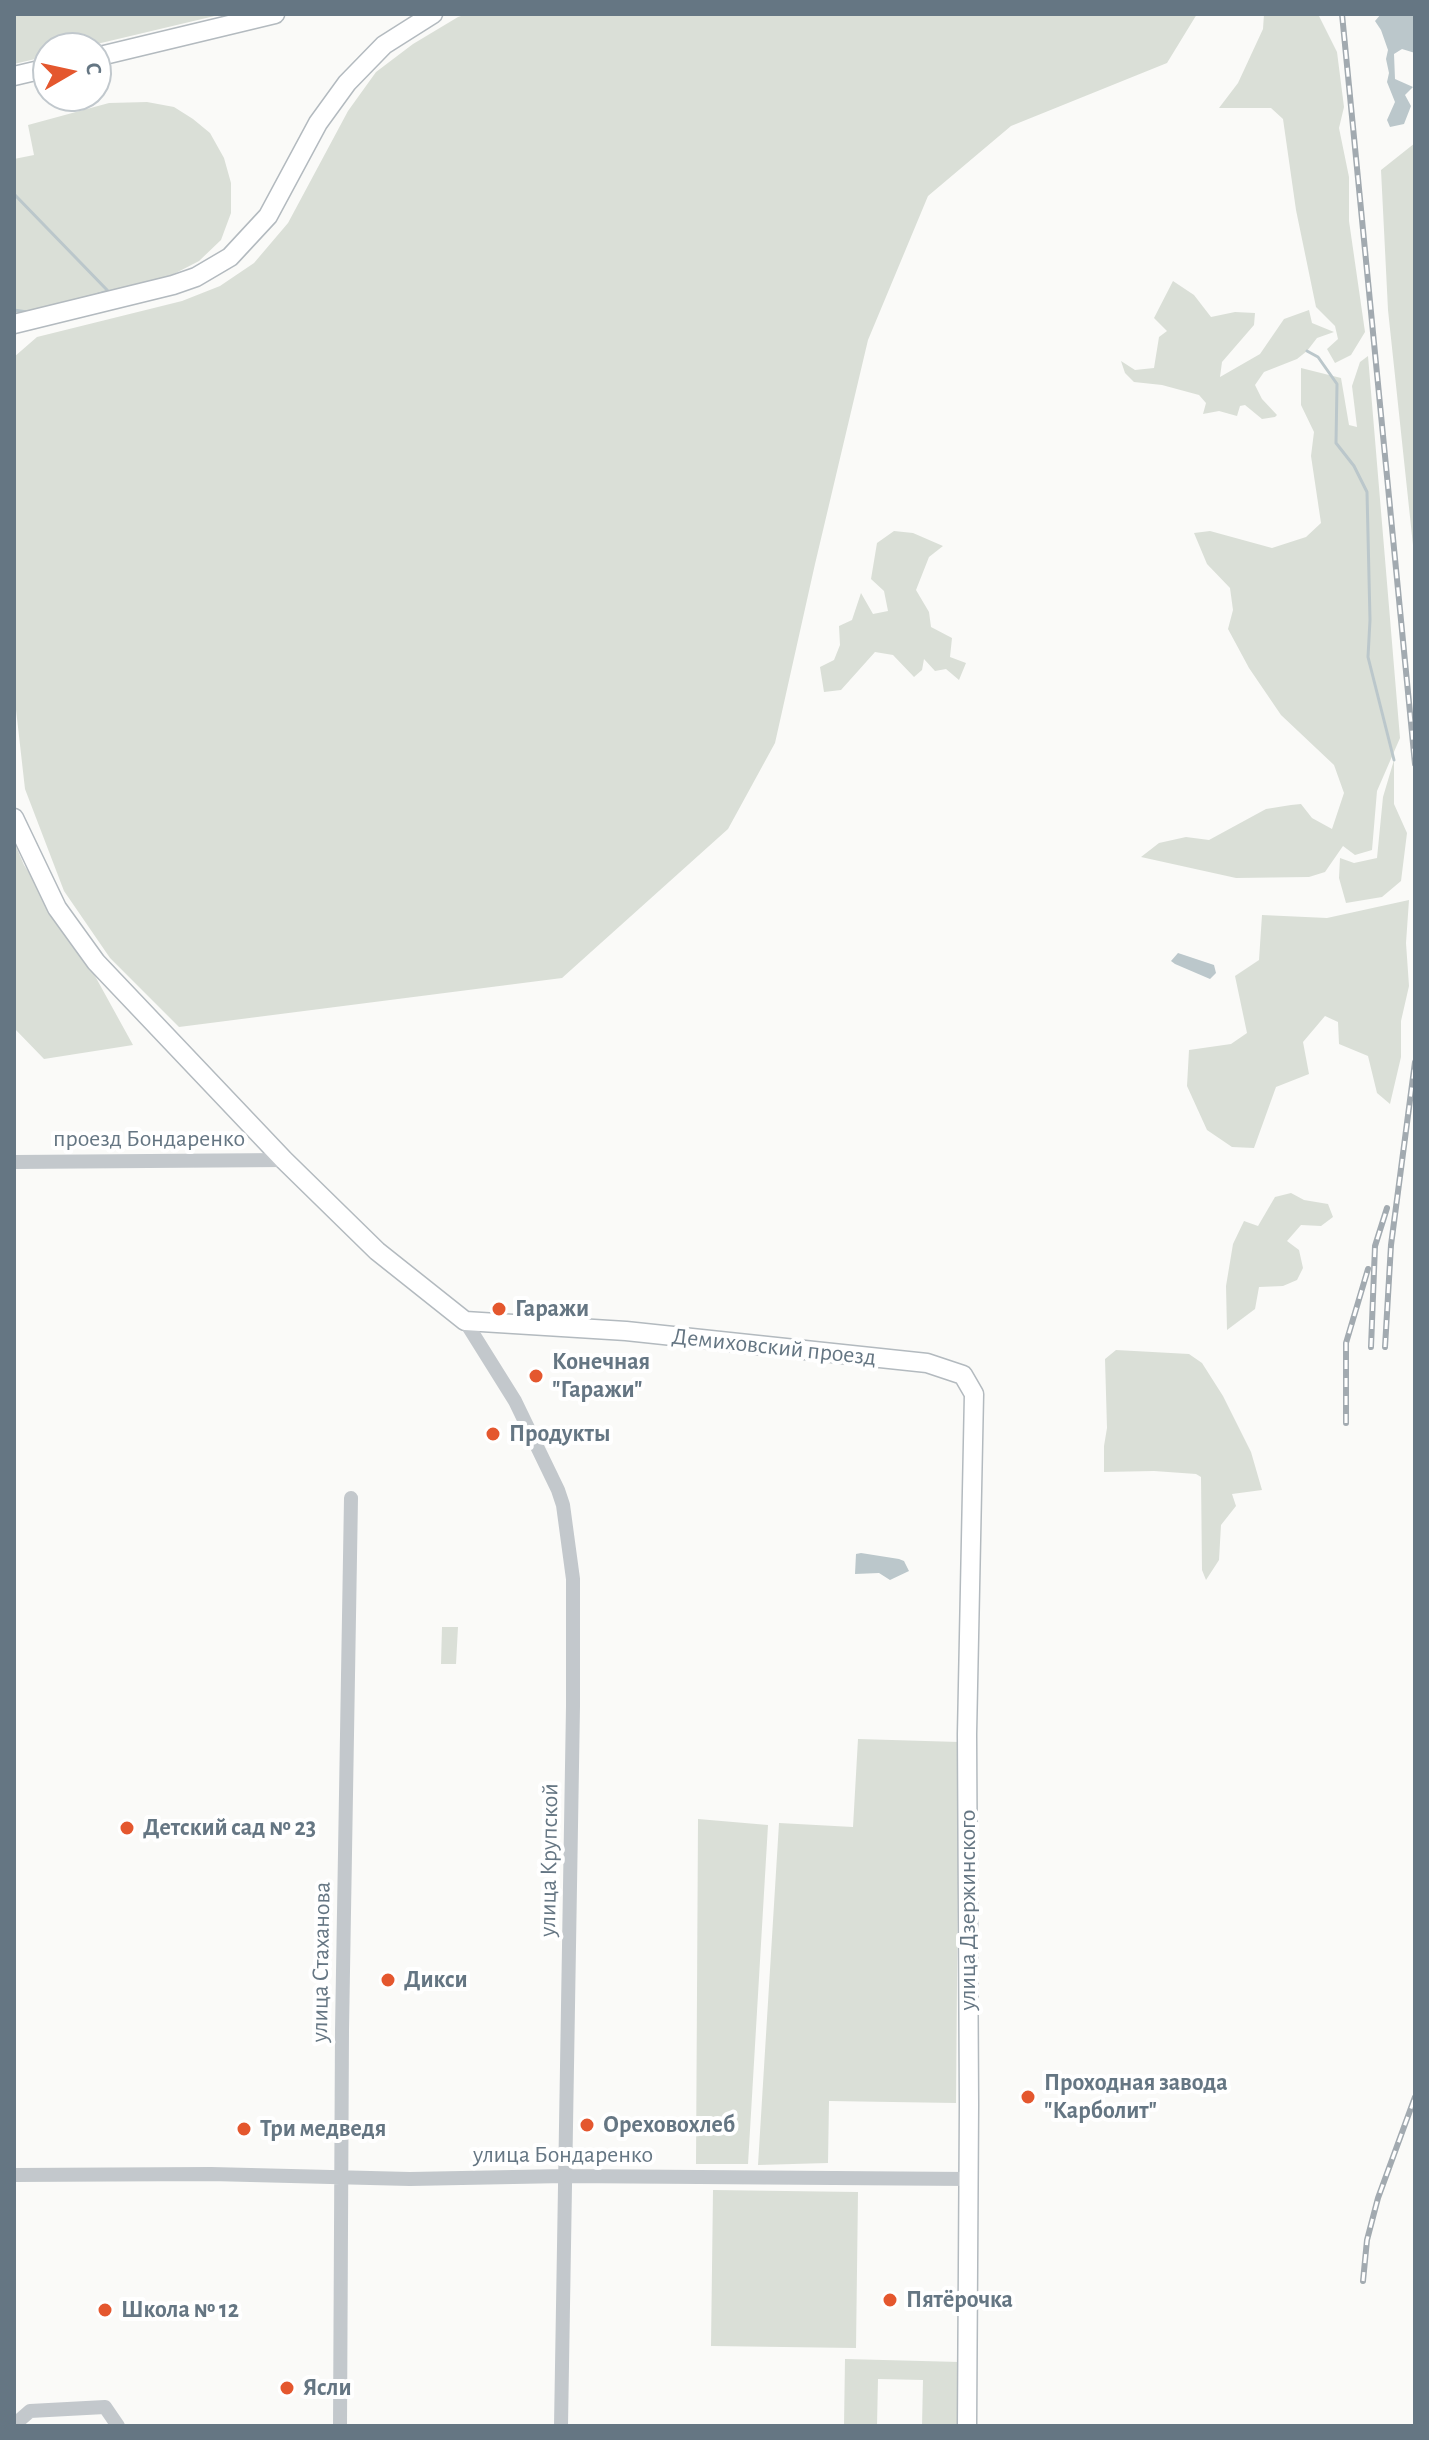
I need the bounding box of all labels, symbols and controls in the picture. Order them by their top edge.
north arrow [32,32,112,112]
text: С [82,61,106,76]
street label: проезд Бондаренко [53,1125,245,1153]
place label: Гаражи [515,1295,589,1323]
marker: Гаражи [490,1300,508,1318]
street label: Демиховский проезд [670,1322,878,1372]
place label: Конечная "Гаражи" [552,1348,650,1404]
marker: Конечная "Гаражи" [527,1367,545,1385]
place label: Продукты [509,1420,610,1448]
marker: Продукты [484,1425,502,1443]
street label: улица Крупской [533,1783,565,1937]
street label: улица Дзержинского [954,1810,982,2010]
place label: Детский сад № 23 [143,1814,316,1842]
marker: Детский сад № 23 [118,1819,136,1837]
street label: улица Стаханова [305,1881,337,2043]
place label: Дикси [404,1966,468,1994]
marker: Дикси [379,1971,397,1989]
place label: Проходная завода "Карболит" [1044,2069,1228,2125]
marker: Проходная завода "Карболит" [1019,2088,1037,2106]
place label: Ореховохлеб [603,2111,735,2139]
place label: Три медведя [260,2115,386,2143]
marker: Ореховохлеб [578,2116,596,2134]
marker: Три медведя [235,2120,253,2138]
street label: улица Бондаренко [473,2141,653,2169]
place label: Пятёрочка [906,2286,1013,2314]
marker: Пятёрочка [881,2291,899,2309]
place label: Школа № 12 [121,2296,239,2324]
marker: Школа № 12 [96,2301,114,2319]
place label: Ясли [303,2374,352,2402]
marker: Ясли [278,2379,296,2397]

